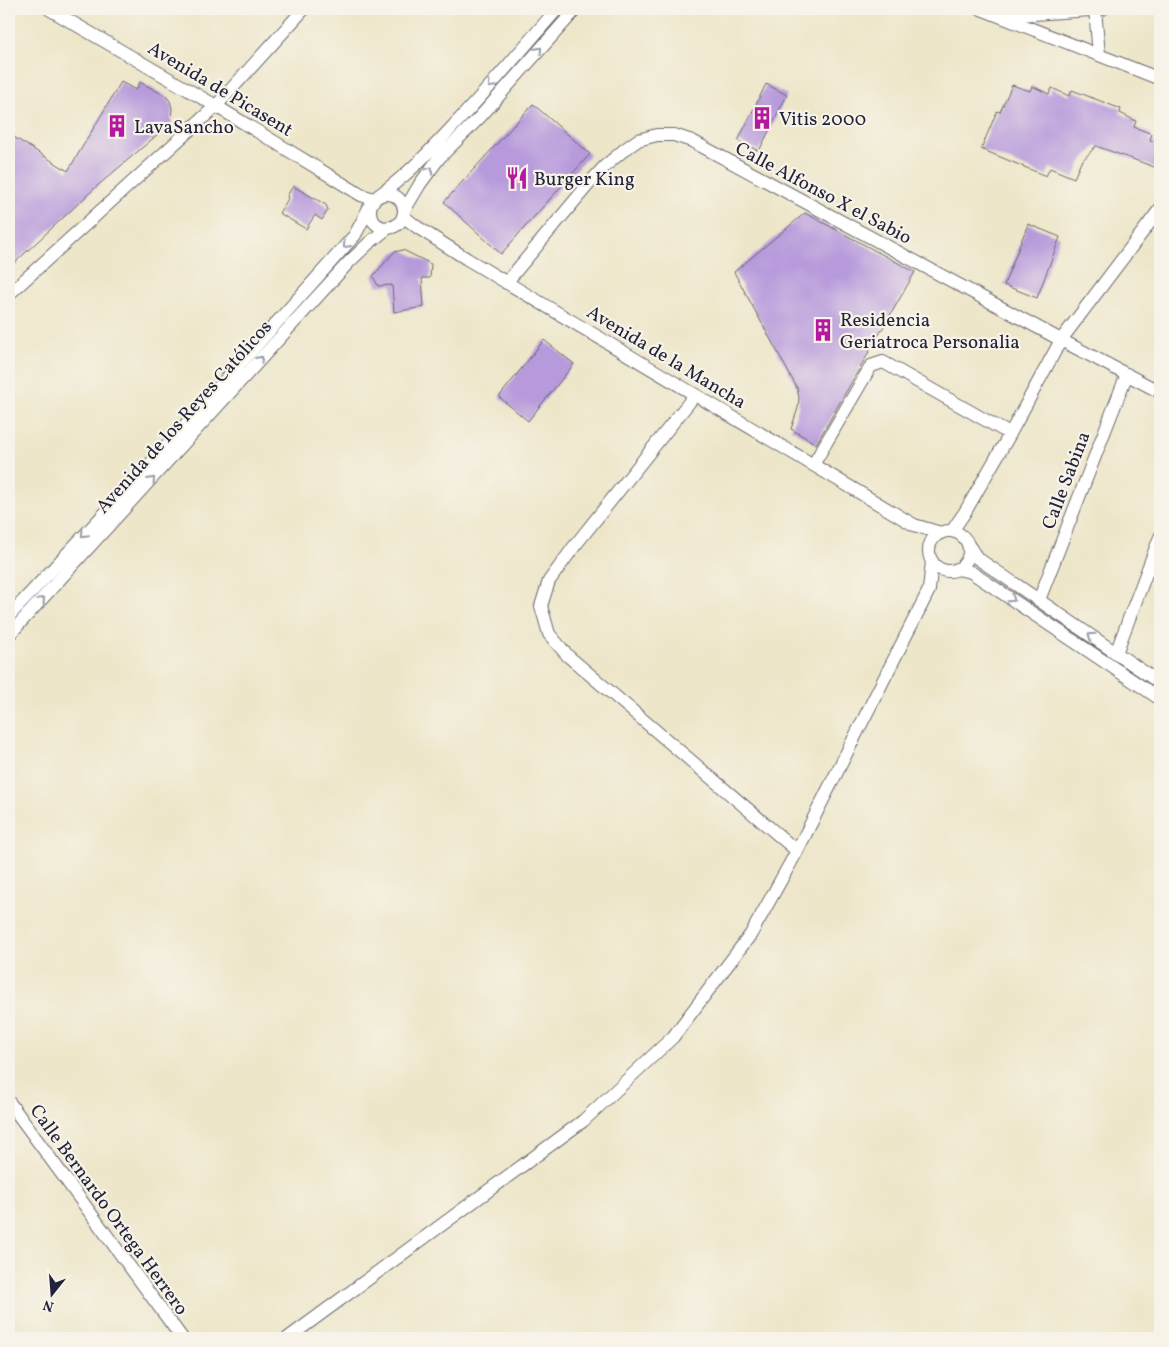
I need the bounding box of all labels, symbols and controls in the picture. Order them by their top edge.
street label: Avenida de Picasent [142,36,298,144]
one-way arrow [533,46,542,55]
one-way arrow [488,79,496,88]
building icon: Vitis 2000 [749,105,775,131]
place label: Vitis 2000 [779,107,866,133]
building icon: LavaSancho [104,113,130,139]
place label: LavaSancho [134,115,234,141]
street label: Calle Alfonso X el Sabio [730,136,916,251]
restaurant icon: Burger King [504,165,530,191]
one-way arrow [424,166,433,176]
place label: Burger King [534,167,635,193]
one-way arrow [343,240,352,249]
street label: Avenida de la Mancha [581,300,751,416]
place label: Residencia Geriatroca Personalia [840,308,1020,356]
street label: Avenida de los Reyes Católicos [91,315,278,520]
building icon: Residencia Geriatroca Personalia [810,317,836,343]
one-way arrow [254,355,263,364]
street label: Calle Sabina [1036,428,1097,533]
one-way arrow [146,476,155,485]
one-way arrow [81,529,90,538]
one-way arrow [1006,593,1016,602]
one-way arrow [36,596,45,605]
one-way arrow [1087,633,1097,642]
street label: Calle Bernardo Ortega Herrero [23,1099,194,1321]
north arrow [28,1270,78,1320]
text: N [41,1294,56,1316]

